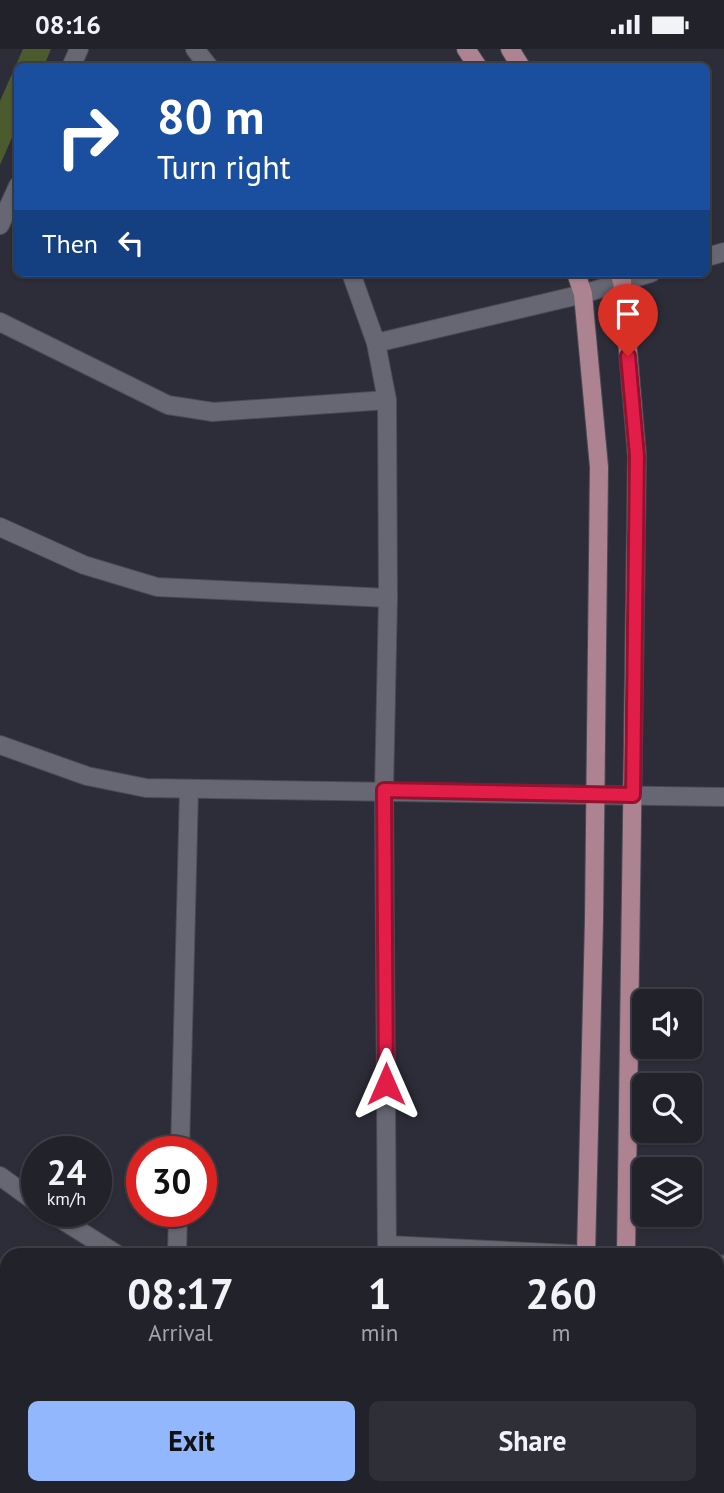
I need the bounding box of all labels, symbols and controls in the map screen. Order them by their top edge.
text: 08:16 [35,8,101,41]
text: 80 m [157,84,264,148]
icon: right [42,91,133,182]
text: Turn right [157,146,291,188]
icon: left [112,224,150,262]
text: Then [42,227,98,260]
pin [598,284,658,356]
icon: arrive [609,295,647,333]
map controls [632,989,702,1227]
button: sound [632,989,702,1059]
position arrow [349,1047,423,1121]
button: search [632,1073,702,1143]
speed limit sign: 30 [126,1136,217,1227]
text: 24 [47,1149,86,1195]
button: layers [632,1157,702,1227]
text: km/h [47,1187,86,1210]
text: 08:17 [127,1266,234,1321]
text: 1 [368,1266,391,1321]
text: 260 [525,1266,597,1321]
text: Arrival [148,1318,213,1347]
text: min [361,1318,398,1347]
text: m [552,1318,570,1347]
button: Exit [28,1401,355,1481]
button: Share [369,1401,696,1481]

